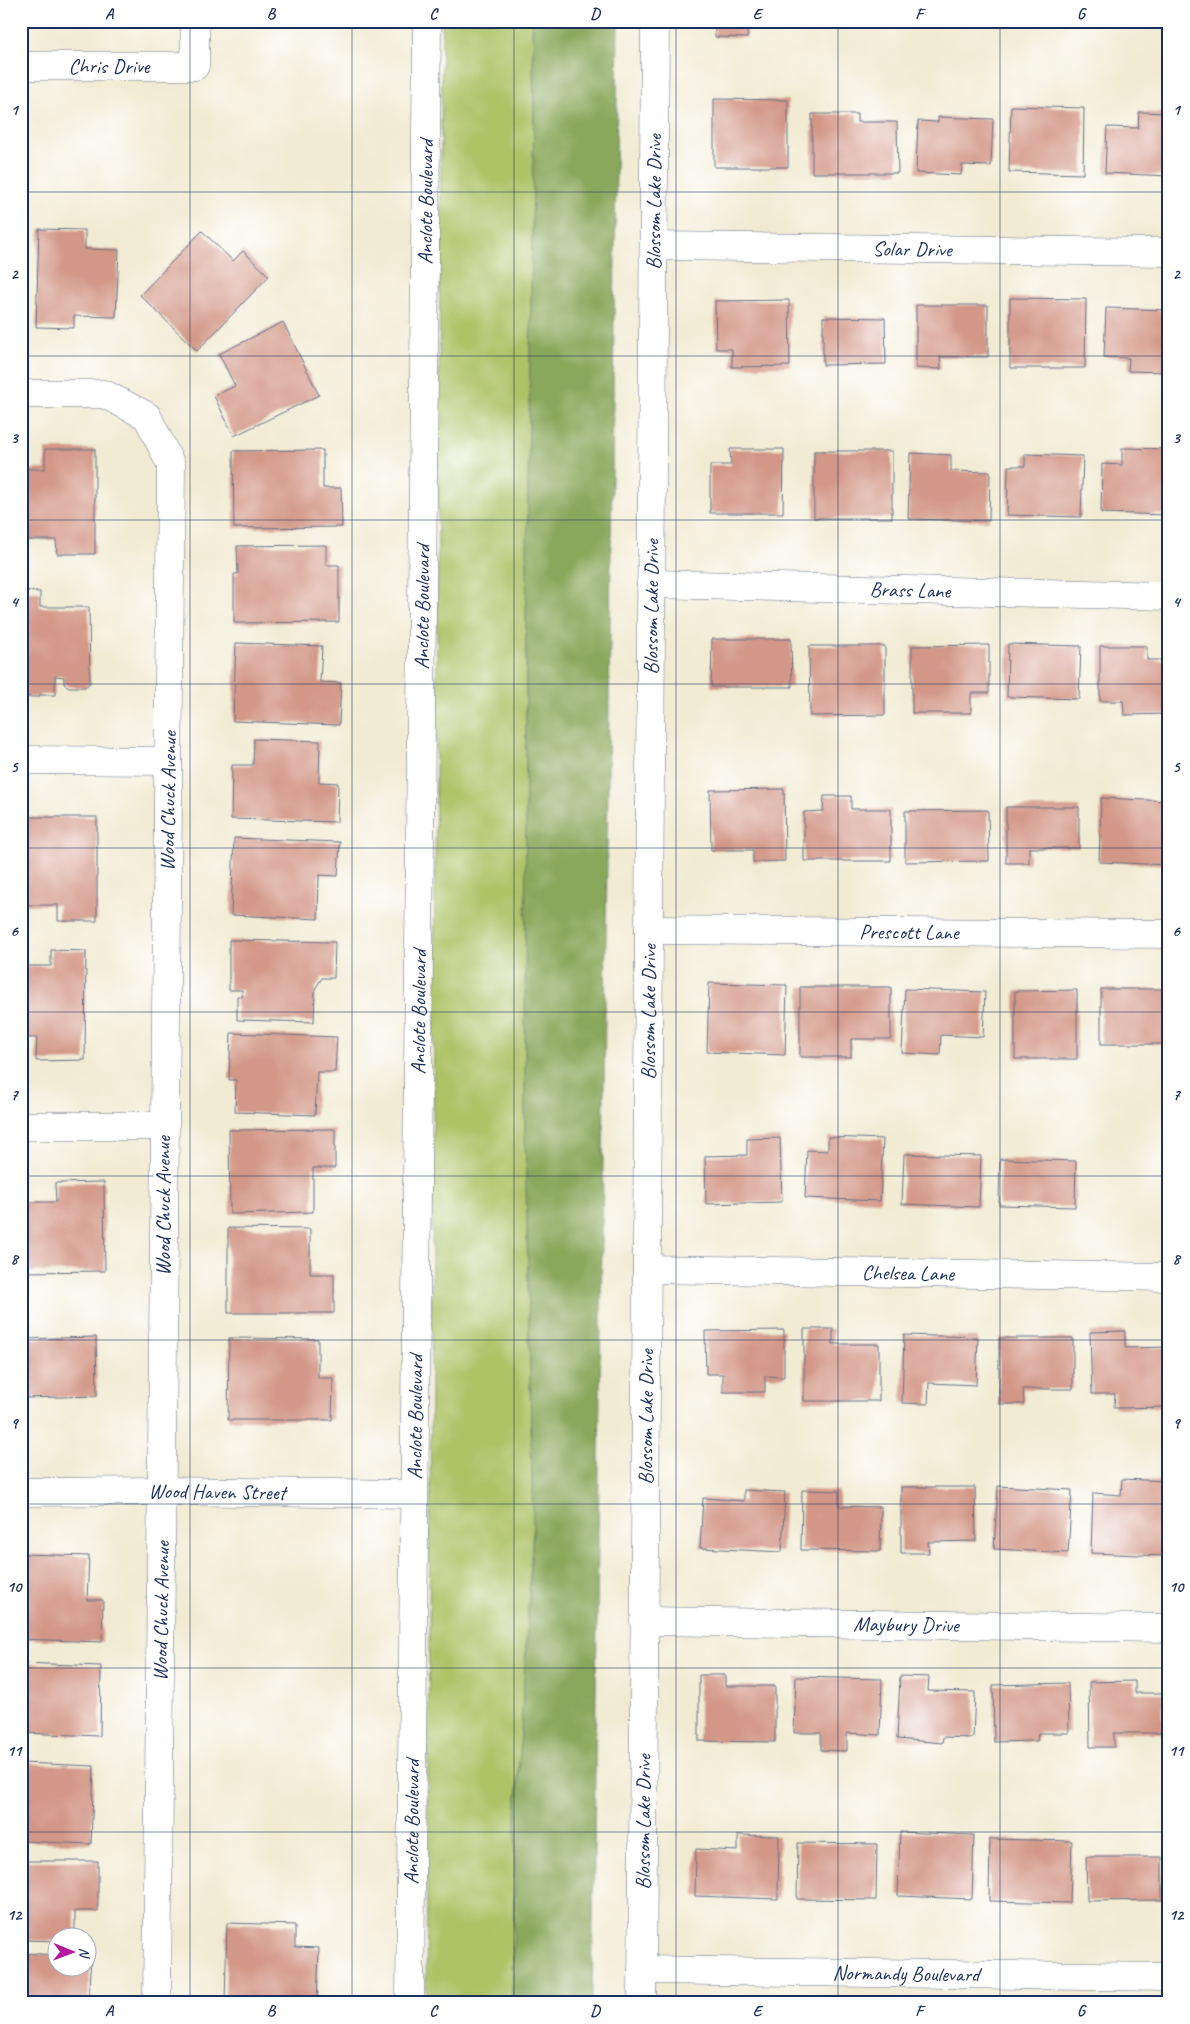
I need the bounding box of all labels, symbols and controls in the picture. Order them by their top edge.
text: A [105,4,115,24]
text: B [267,4,277,24]
text: C [429,4,439,24]
text: D [590,4,601,24]
text: E [753,4,764,24]
text: F [915,4,926,24]
text: G [1077,4,1087,24]
street label: Chris Drive [69,53,151,79]
text: 1 [10,100,19,120]
text: 1 [1172,100,1181,120]
street label: Blossom Lake Drive [640,133,667,270]
street label: Anclote Boulevard [412,136,439,265]
street label: Solar Drive [872,236,954,262]
text: 2 [10,264,19,284]
text: 2 [1172,264,1181,284]
text: 3 [10,428,19,448]
text: 3 [1172,428,1181,448]
street label: Blossom Lake Drive [638,538,665,675]
street label: Anclote Boulevard [408,541,436,670]
street label: Brass Lane [869,576,952,604]
text: 4 [10,592,19,612]
text: 4 [1172,592,1181,612]
street label: Wood Chuck Avenue [154,730,182,871]
text: 5 [11,757,20,777]
text: 5 [1173,757,1182,777]
street label: Prescott Lane [859,919,961,945]
text: 6 [10,921,19,941]
text: 6 [1172,921,1181,941]
street label: Blossom Lake Drive [635,943,662,1080]
street label: Anclote Boulevard [405,946,432,1075]
text: 7 [10,1085,19,1105]
text: 7 [1172,1085,1181,1105]
street label: Wood Chuck Avenue [150,1135,176,1276]
text: 8 [10,1249,19,1269]
text: 8 [1172,1249,1181,1269]
street label: Chelsea Lane [862,1259,955,1287]
street label: Blossom Lake Drive [632,1348,659,1485]
street label: Anclote Boulevard [401,1351,429,1480]
text: 9 [10,1413,19,1433]
text: 9 [1172,1413,1181,1433]
street label: Wood Haven Street [148,1478,289,1506]
street label: Wood Chuck Avenue [147,1540,175,1681]
text: 10 [7,1577,23,1597]
text: 10 [1169,1577,1185,1597]
street label: Maybury Drive [853,1611,961,1638]
text: 11 [7,1741,23,1761]
text: 11 [1169,1741,1185,1761]
street label: Blossom Lake Drive [630,1753,657,1890]
street label: Anclote Boulevard [398,1756,425,1885]
text: 12 [7,1905,23,1925]
text: 12 [1169,1905,1185,1925]
north arrow [48,1926,98,1976]
text: N [76,1948,93,1959]
street label: Normandy Boulevard [832,1960,982,1988]
text: A [105,2001,115,2021]
text: B [267,2001,277,2021]
text: C [429,2001,439,2021]
text: D [590,2001,601,2021]
text: E [753,2001,764,2021]
text: F [915,2001,926,2021]
text: G [1077,2001,1087,2021]

